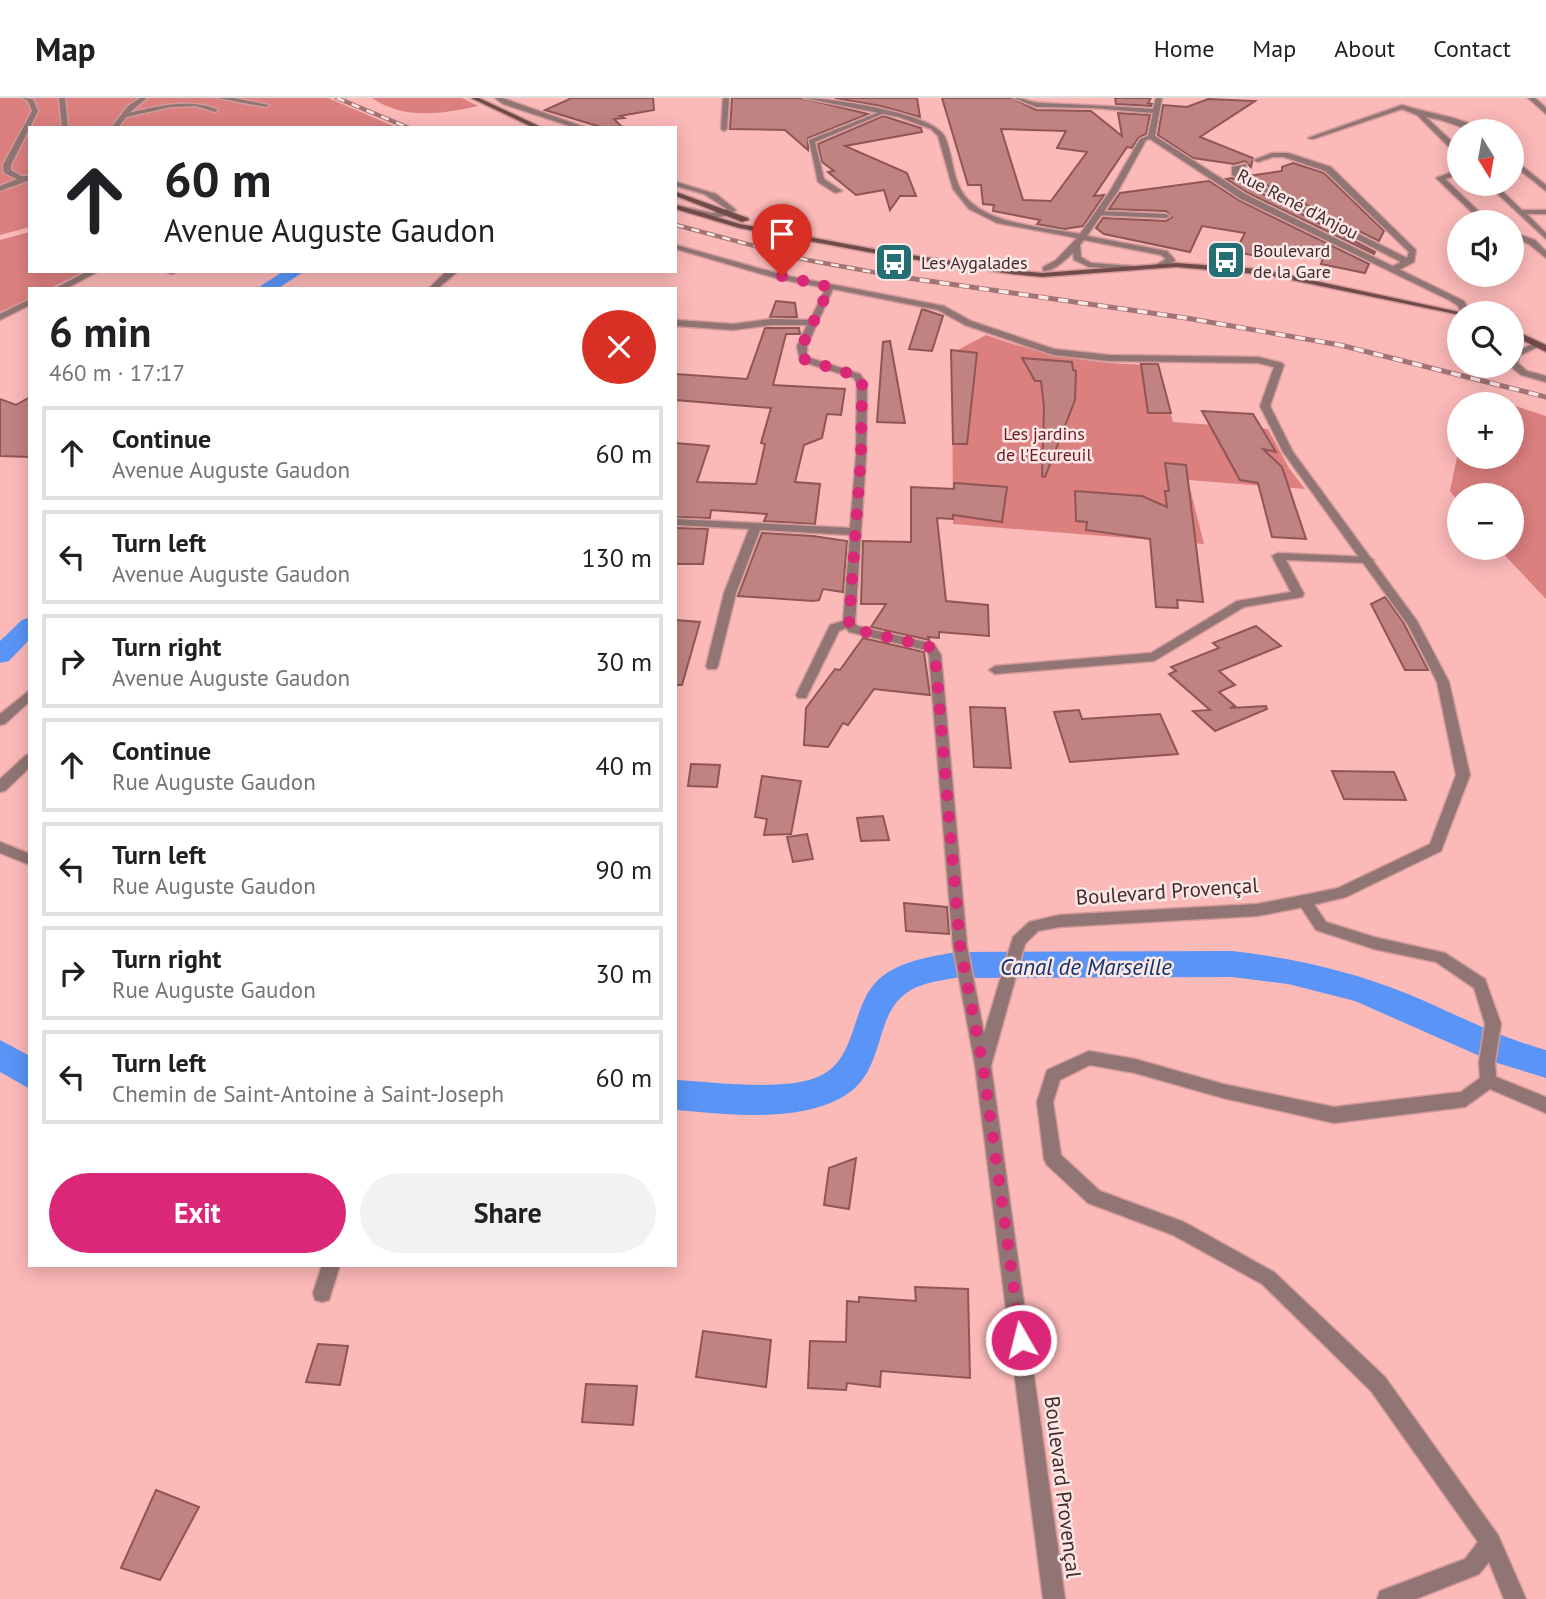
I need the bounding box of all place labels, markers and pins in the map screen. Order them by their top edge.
pin [752,204,812,276]
bus stop icon: Boulevard de la Gare [1205,239,1247,281]
place label: Boulevard de la Gare [1253,239,1331,283]
bus stop icon: Les Aygalades [873,241,915,283]
place label: Les Aygalades [921,251,1027,274]

